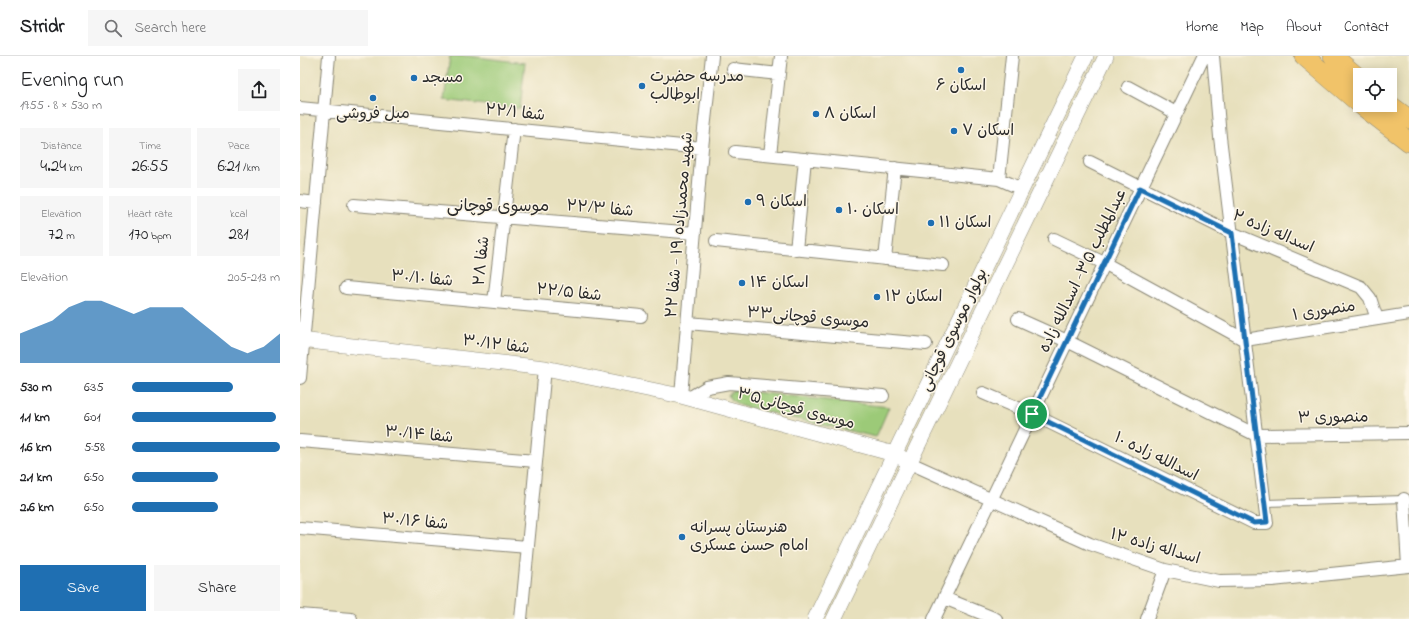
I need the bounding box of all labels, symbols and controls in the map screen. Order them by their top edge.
search box [88,10,368,46]
text: Stridr [20,14,64,41]
icon: search [102,17,124,39]
text: Search here [134,17,206,39]
text: Home [1186,17,1218,38]
text: Map [1240,17,1264,38]
text: About [1286,17,1322,38]
text: Contact [1344,17,1389,38]
text: Evening run [20,65,124,97]
place label: مدرسه حضرت ابوطالب [650,65,744,107]
marker: اسکان ۶ [956,65,966,75]
place label: مسجد [422,66,463,90]
map controls [1353,68,1397,112]
button: locate [1353,68,1397,112]
button: share [238,69,280,111]
marker: مسجد [409,73,419,83]
place label: اسکان ۶ [936,74,986,98]
marker: مدرسه حضرت ابوطالب [637,81,647,91]
marker: مبل فروشی [368,93,378,103]
text: 19:55 · 8 × 530 m [20,96,102,115]
street label: ۲۲/۱ شفا [484,98,546,128]
place label: مبل فروشی [336,102,410,126]
place label: اسکان ۸ [824,102,876,126]
marker: اسکان ۸ [811,109,821,119]
place label: اسکان ۷ [962,119,1014,143]
marker: اسکان ۷ [949,126,959,136]
street label: شهید محمدزاده ۱۹ - شفا ۲۲ [660,131,700,319]
text: Distance [41,138,82,154]
text: Time [139,138,161,154]
text: Pace [228,138,249,154]
text: 4.24 [40,154,66,179]
text: 26:55 [132,154,168,179]
text: 6:21 [218,154,240,179]
text: km [66,160,82,176]
text: /km [240,160,260,176]
street label: عبدالمطلب ۳۵- اسدالله زاده [1033,185,1133,357]
place label: اسکان ۹ [756,190,807,214]
district label: موسوی قوچانی [447,194,549,219]
street label: شفا ۲۲/۳ [565,194,635,224]
marker: اسکان ۹ [743,197,753,207]
place label: اسکان ۱۰ [847,198,899,222]
street label: اسداله زاده ۲ [1228,204,1318,260]
marker: اسکان ۱۰ [834,205,844,215]
text: Elevation [41,206,82,222]
text: Heart rate [127,206,173,222]
text: kcal [230,206,247,222]
place label: اسکان ۱۱ [939,211,992,235]
marker: اسکان ۱۱ [926,218,936,228]
text: 72 [48,222,63,247]
text: 170 [129,222,148,247]
text: 281 [229,222,249,247]
text: m [63,228,75,244]
text: bpm [148,228,171,244]
street label: شفا ۲۸ [467,235,497,287]
street label: شفا ۳۰/۱۰ [390,264,454,294]
street label: بولوار موسوی قوچانی [914,264,994,396]
text: Elevation [20,268,68,287]
text: 205–213 m [227,268,280,287]
place label: اسکان ۱۴ [750,271,809,295]
street label: شفا ۲۲/۵ [535,278,603,308]
marker: اسکان ۱۴ [737,278,747,288]
place label: اسکان ۱۲ [885,285,943,309]
marker: اسکان ۱۲ [872,292,882,302]
street label: منصوری ۱ [1291,294,1357,328]
street label: موسوی قوچانی۳۳ [746,301,870,335]
street label: شفا ۳۰/۱۲ [461,329,531,361]
text: 530 m [20,378,52,397]
text: 6:35 [84,378,104,397]
street label: موسوی قوچانی۳۵ [735,382,857,436]
pin [1015,397,1049,431]
icon: arrive [1021,403,1043,425]
street label: منصوری ۳ [1297,405,1369,431]
text: 1.1 km [20,408,50,427]
text: 6:01 [84,408,101,427]
street label: شفا ۳۰/۱۴ [384,420,454,450]
street label: اسدالله زاده ۱۰ [1110,426,1202,488]
text: 1.6 km [20,438,52,457]
text: 5:58 [84,438,105,457]
text: 2.1 km [20,468,52,487]
text: 6:50 [84,468,104,487]
text: 2.6 km [20,498,54,517]
text: 6:50 [84,498,104,517]
street label: شفا ۳۰/۱۶ [381,507,449,537]
place label: هنرستان پسرانه امام حسن عسکری [690,516,808,558]
street label: اسداله زاده ۱۲ [1107,523,1203,571]
marker: هنرستان پسرانه امام حسن عسکری [677,532,687,542]
button: Save [20,565,146,611]
button: Share [154,565,280,611]

